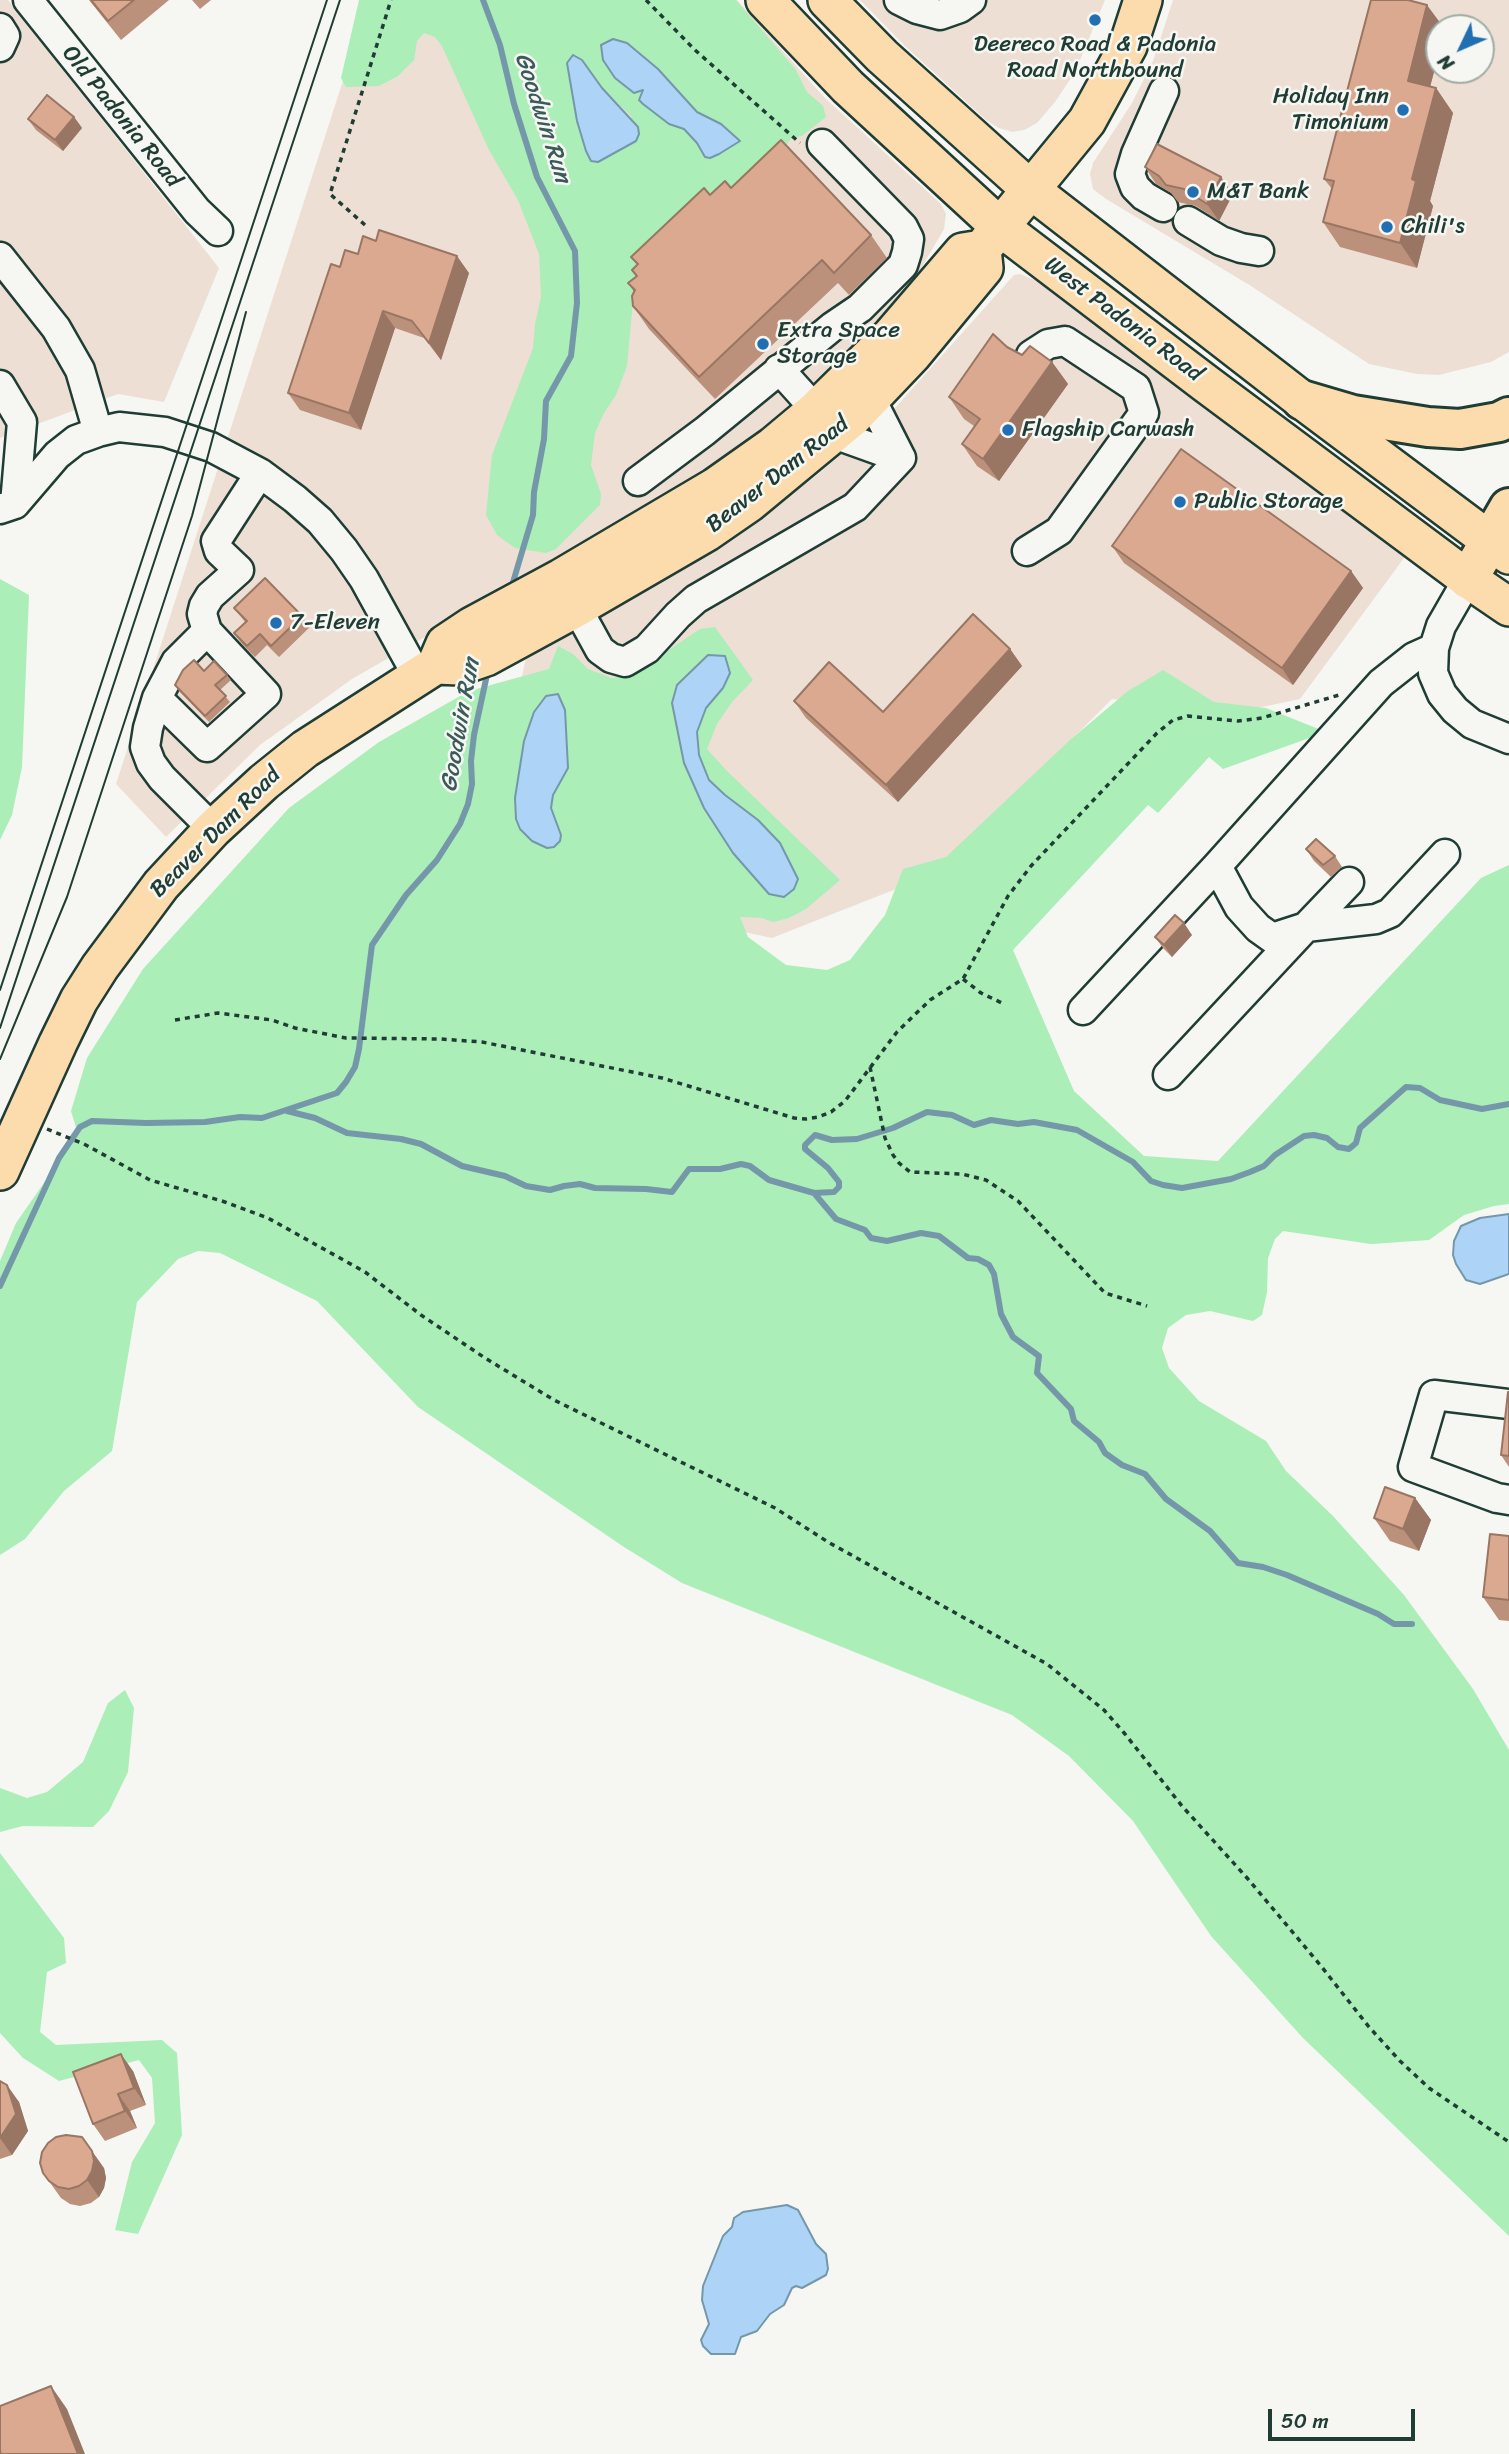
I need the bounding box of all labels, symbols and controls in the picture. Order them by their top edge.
marker: Deereco Road & Padonia Road Northbound [1087,12,1103,28]
north arrow [1425,14,1495,84]
place label: Deereco Road & Padonia Road Northbound [974,31,1216,85]
street label: Old Padonia Road [55,41,187,193]
text: N [1430,46,1462,79]
water label: Goodwin Run [507,49,577,187]
place label: Holiday Inn Timonium [1273,83,1389,137]
marker: Holiday Inn Timonium [1395,102,1411,118]
place label: M&T Bank [1207,178,1309,206]
marker: M&T Bank [1185,184,1201,200]
place label: Chili's [1401,213,1465,241]
marker: Chili's [1379,219,1395,235]
street label: West Padonia Road [1038,251,1208,389]
place label: Extra Space Storage [777,317,900,371]
marker: Extra Space Storage [755,336,771,352]
street label: Beaver Dam Road [701,411,855,539]
place label: Flagship Carwash [1022,416,1194,444]
marker: Flagship Carwash [1000,422,1016,438]
place label: Public Storage [1194,488,1343,516]
marker: Public Storage [1172,494,1188,510]
place label: 7-Eleven [290,609,380,637]
marker: 7-Eleven [268,615,284,631]
water label: Goodwin Run [435,656,487,794]
street label: Beaver Dam Road [145,762,287,904]
scale bar [1271,2394,1418,2438]
text: 50 m [1281,2402,1329,2440]

